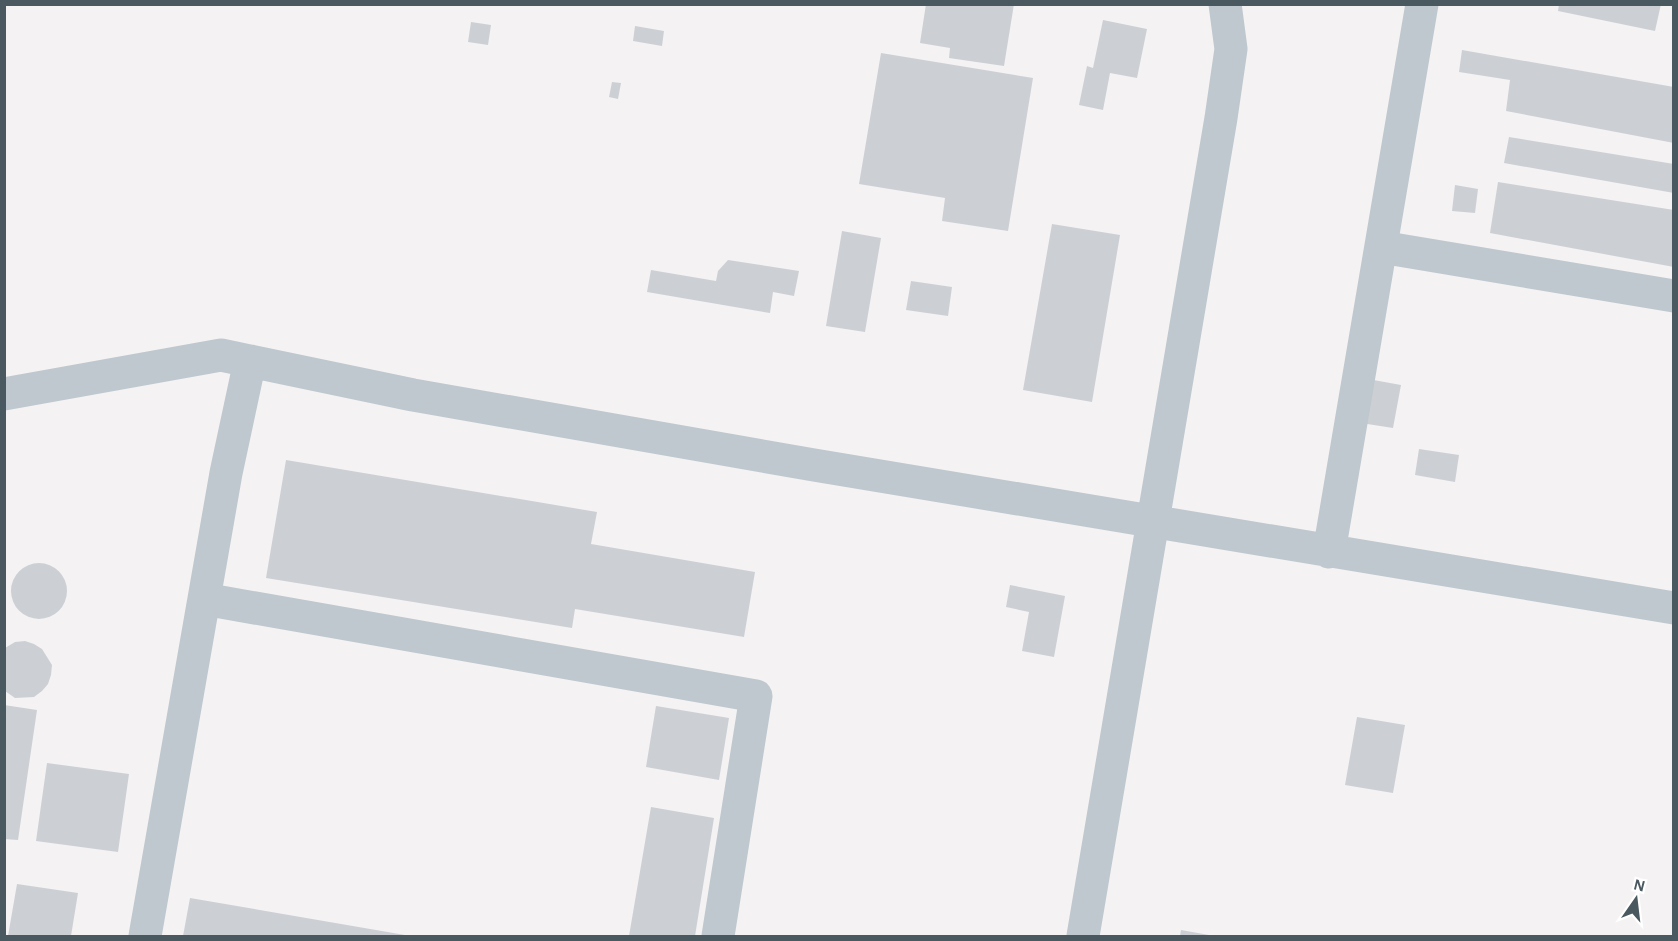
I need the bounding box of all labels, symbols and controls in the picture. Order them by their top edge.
north arrow [1606,869,1666,929]
text: N [1632,876,1647,895]

